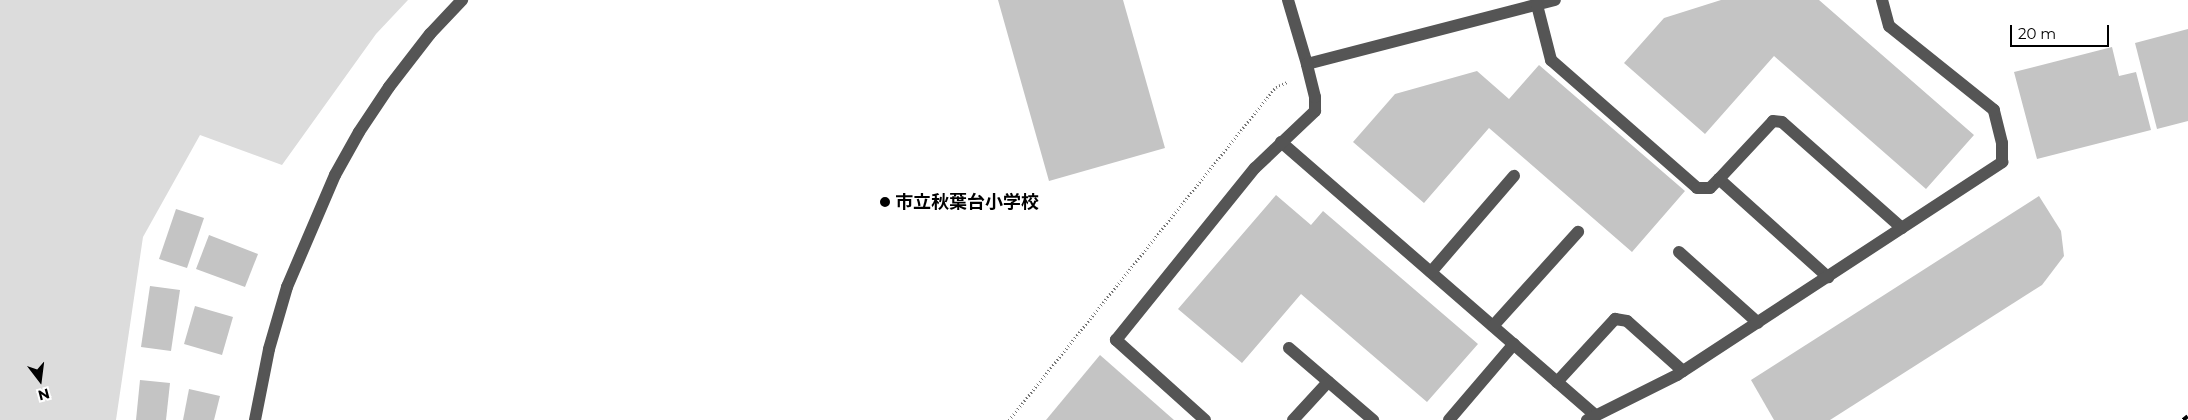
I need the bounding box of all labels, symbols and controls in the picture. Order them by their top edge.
scale bar [2013,15,2112,47]
text: 20 m [2018,24,2056,43]
place label: 市立秋葉台小学校 [895,191,1039,213]
marker: 市立秋葉台小学校 [879,196,891,208]
north arrow [15,355,65,405]
text: N [36,384,52,405]

